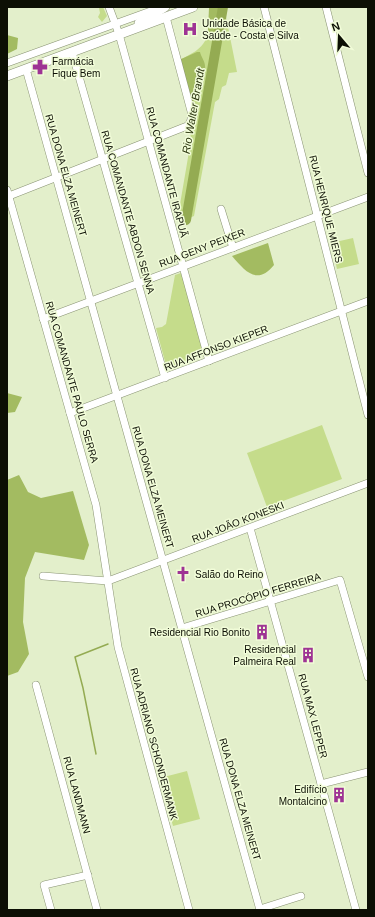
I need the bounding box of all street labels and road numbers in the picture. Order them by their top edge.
street label: RUA COMANDANTE IRAPUÃ [144,105,191,239]
street label: RUA DONA ELZA MEINERT [43,113,89,237]
street label: RUA COMANDANTE ABDON SENNA [99,129,157,295]
street label: RUA HENRIQUE MIERS [307,154,345,264]
street label: RUA GENY PEIXER [158,227,246,269]
street label: RUA COMANDANTE PAULO SERRA [44,300,100,464]
street label: RUA AFFONSO KIEPER [162,323,270,373]
street label: RUA DONA ELZA MEINERT [130,425,176,549]
street label: RUA JOÃO KONESKI [190,498,286,545]
street label: RUA PROCÓPIO FERREIRA [194,570,322,619]
street label: RUA ADRIANO SCHONDERMANK [128,667,180,822]
street label: RUA MAX LEPPER [296,672,330,760]
street label: RUA DONA ELZA MEINERT [217,737,263,861]
street label: RUA LANDMANN [61,755,93,835]

